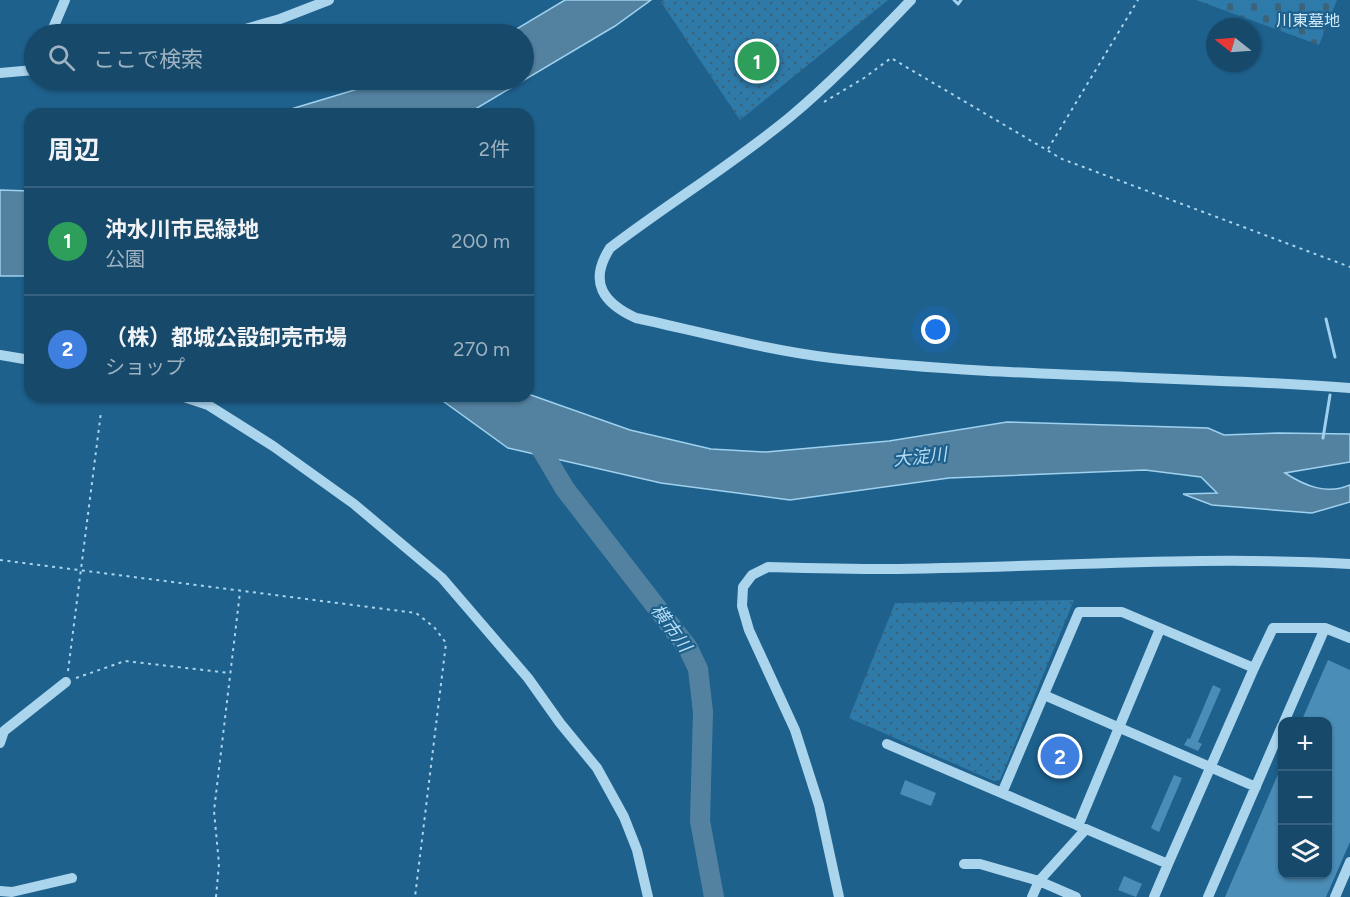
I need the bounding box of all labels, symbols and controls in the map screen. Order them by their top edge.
park label: 川東墓地 [1276,11,1340,30]
north arrow [1206,18,1260,72]
search box [24,24,534,90]
pin: 1 [738,38,777,84]
icon: search [45,41,78,74]
text: ここで検索 [93,46,203,73]
text: 周辺 [48,134,100,166]
text: 2件 [479,137,510,161]
text: 沖水川市民緑地 [105,216,259,243]
text: 1 [63,229,72,253]
text: 200 m [451,229,510,253]
text: 公園 [105,247,145,271]
your location [921,315,950,344]
text: （株）都城公設卸売市場 [105,324,347,351]
text: 2 [62,337,73,361]
text: 270 m [453,337,510,361]
text: ショップ [105,355,185,379]
water label: 大淀川 [892,443,950,471]
water label: 横市川 [646,600,697,658]
map controls [1278,717,1332,879]
button: + [1278,717,1332,771]
pin: 2 [1040,734,1080,778]
button: − [1278,771,1332,825]
button: layers [1278,825,1332,879]

